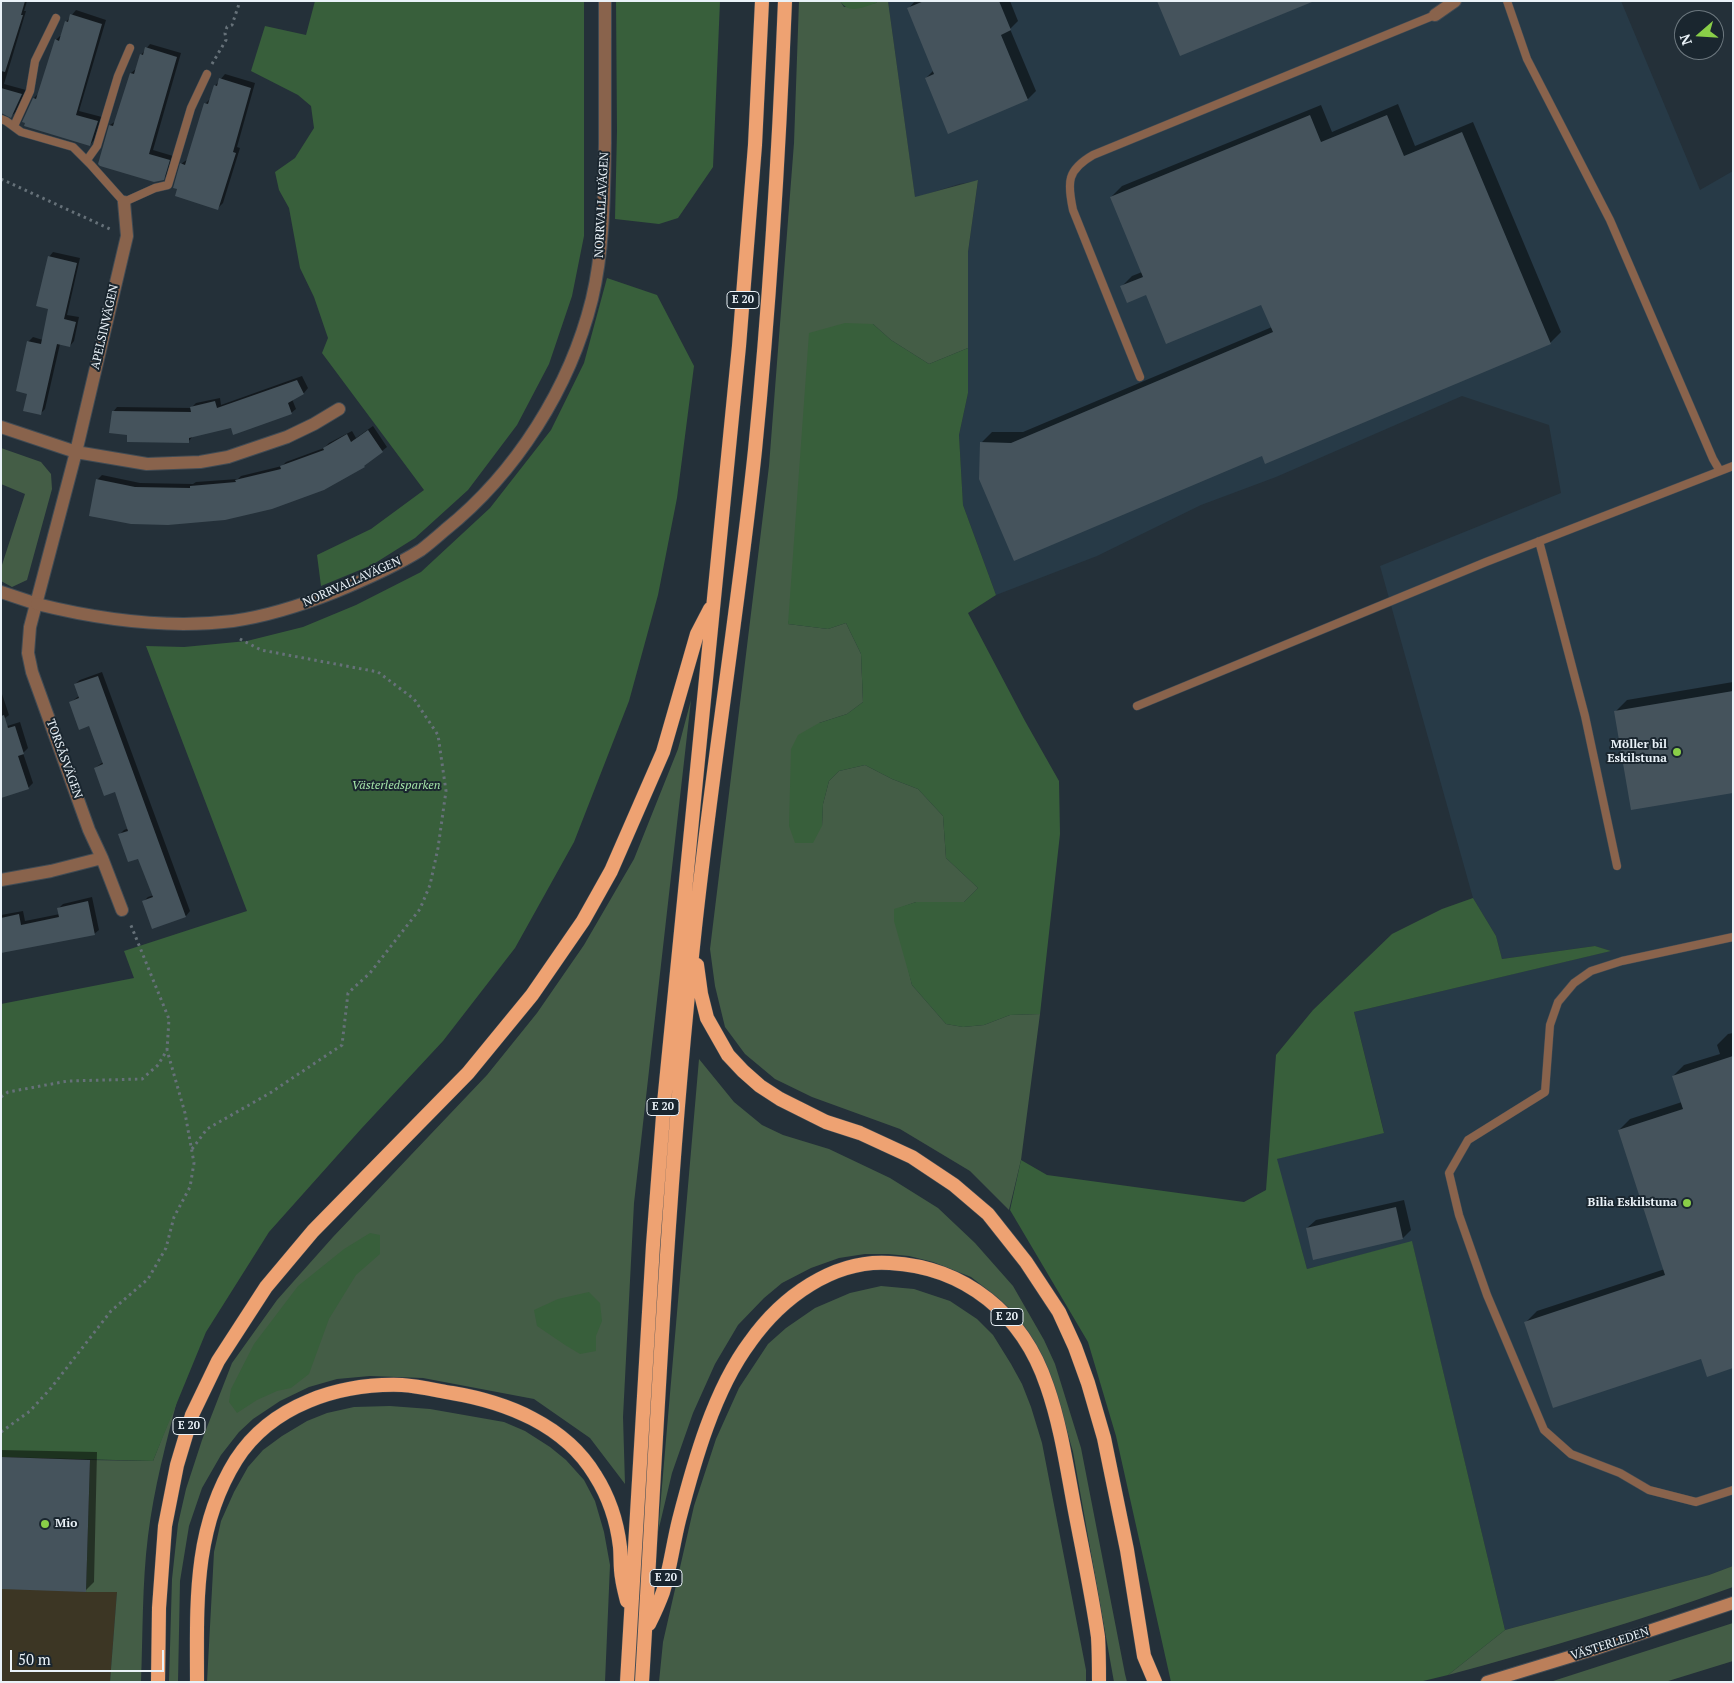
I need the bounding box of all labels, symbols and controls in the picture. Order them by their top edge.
north arrow [1674,10,1724,60]
text: N [1675,32,1696,48]
street label: NORRVALLAVÄGEN [592,152,612,258]
street label: APELSINVÄGEN [88,283,122,371]
road number: E 20 [727,292,759,308]
street label: NORRVALLAVÄGEN [301,554,403,610]
street label: TORSÅSVÄGEN [43,717,85,801]
place label: Möller bil Eskilstuna [1607,738,1667,766]
marker: Möller bil Eskilstuna [1671,746,1683,758]
park label: Västerledsparken [352,779,440,793]
road number: E 20 [647,1098,679,1116]
place label: Bilia Eskilstuna [1588,1196,1677,1210]
marker: Bilia Eskilstuna [1681,1197,1693,1209]
road number: E 20 [991,1308,1023,1325]
road number: E 20 [173,1418,205,1434]
place label: Mio [55,1517,77,1531]
marker: Mio [39,1518,51,1530]
road number: E 20 [650,1570,682,1586]
street label: VÄSTERLEDEN [1569,1625,1651,1663]
scale bar [12,1640,166,1672]
text: 50 m [18,1649,51,1669]

